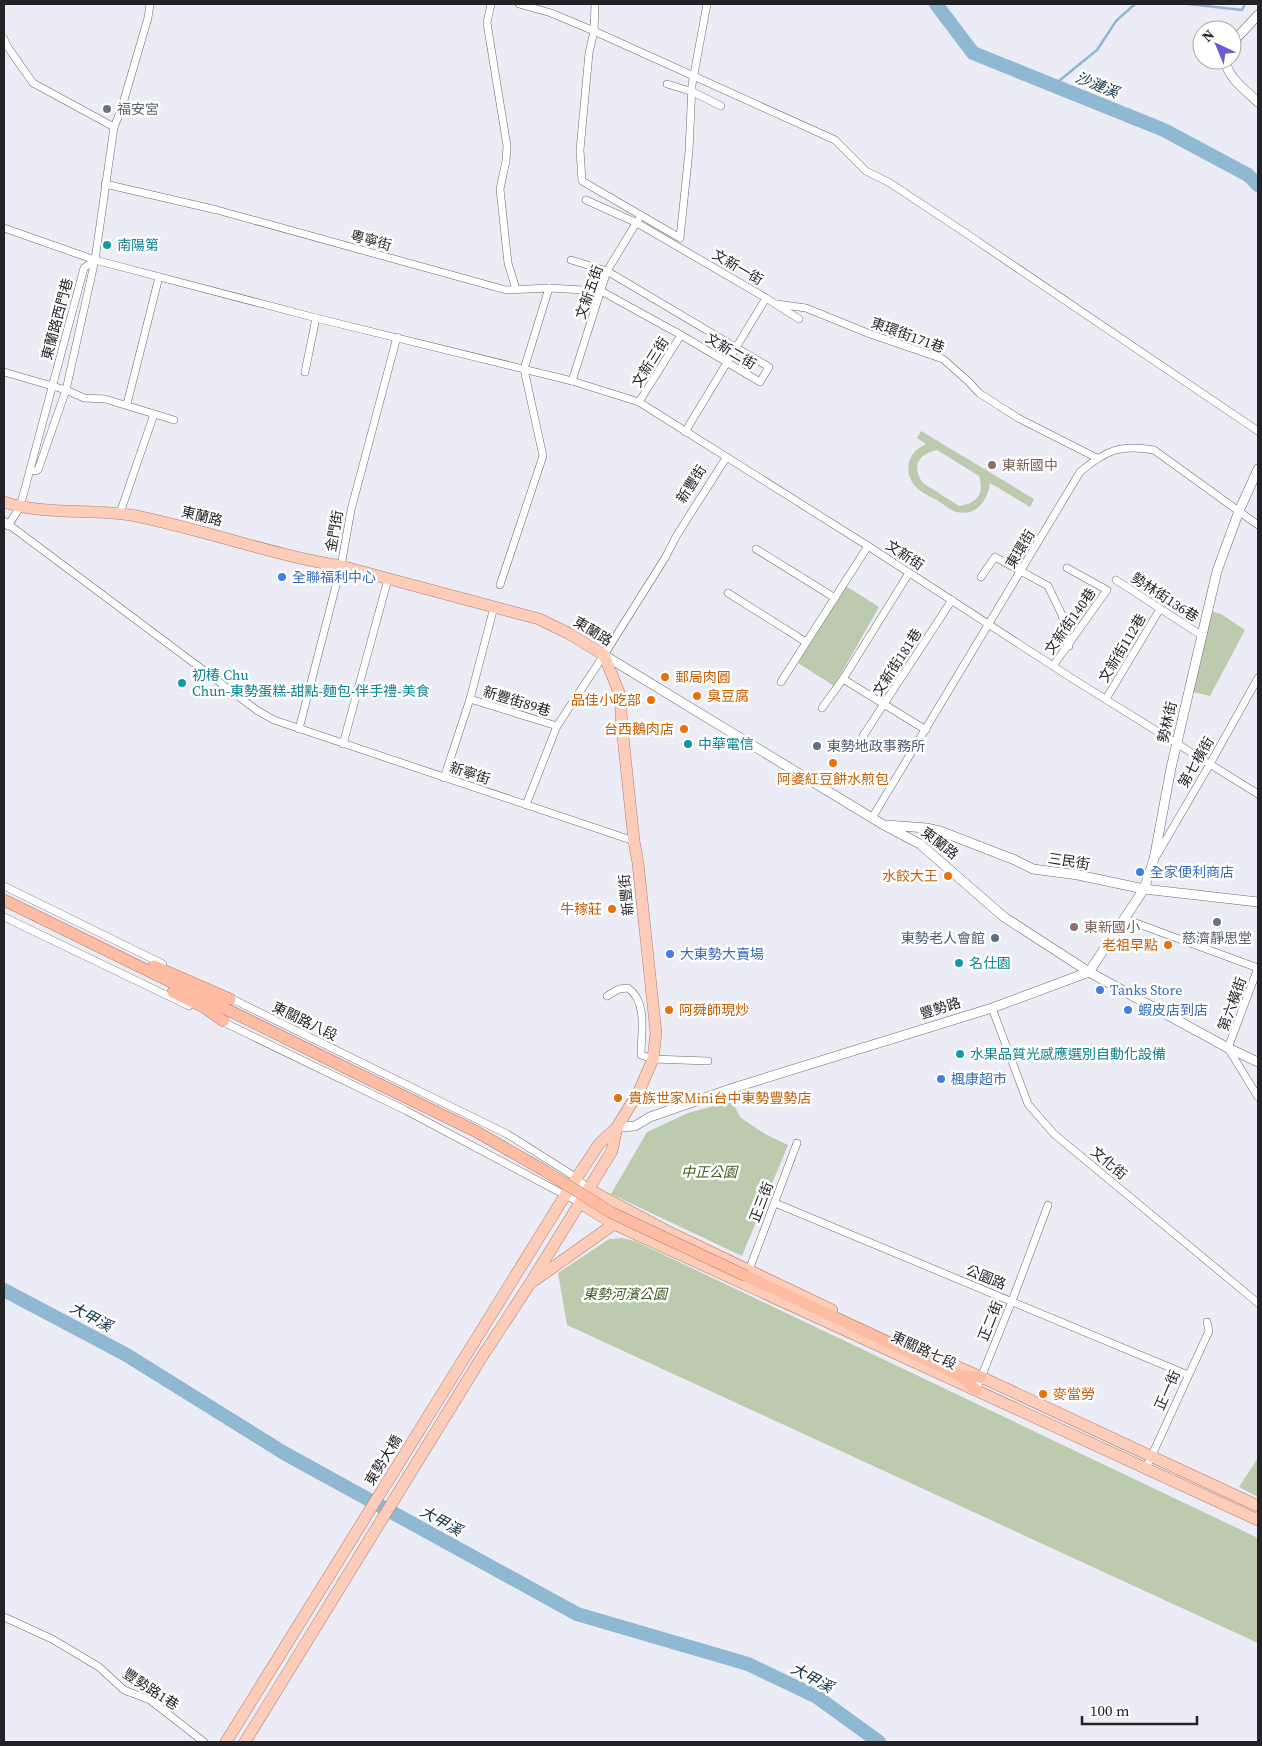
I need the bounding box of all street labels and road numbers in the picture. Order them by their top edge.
street label: 粵寧街 [348,225,394,255]
street label: 文新一街 [709,244,767,290]
street label: 文新五街 [570,262,608,322]
street label: 東蘭路西門巷 [36,276,78,362]
street label: 東環街171巷 [868,312,948,358]
street label: 文新二街 [702,328,760,374]
street label: 文新三街 [627,333,673,391]
street label: 新豐街 [671,461,711,507]
street label: 東蘭路 [179,501,225,531]
street label: 金門街 [321,509,347,553]
street label: 東環街 [1001,526,1039,572]
street label: 文新街 [882,535,928,575]
street label: 勢林街136巷 [1127,568,1203,626]
street label: 文新街140巷 [1040,584,1100,658]
street label: 文新街112巷 [1094,610,1150,686]
street label: 東蘭路 [570,612,616,650]
street label: 文新街181巷 [868,624,926,700]
street label: 新豐街89巷 [481,681,553,721]
street label: 勢林街 [1153,699,1181,745]
street label: 第七橫街 [1173,733,1219,791]
street label: 新寧街 [447,757,493,789]
street label: 東蘭路 [917,822,963,864]
street label: 三民街 [1047,848,1091,874]
street label: 新豐街 [614,873,638,917]
street label: 第六橫街 [1213,974,1251,1034]
street label: 豐勢路 [917,992,963,1024]
street label: 東關路八段 [269,997,341,1045]
street label: 文化街 [1086,1142,1132,1184]
street label: 正三街 [744,1179,778,1225]
street label: 公園路 [963,1260,1009,1294]
street label: 正二街 [973,1298,1007,1344]
street label: 東關路七段 [888,1326,960,1374]
street label: 正一街 [1149,1367,1185,1413]
street label: 東勢大橋 [360,1431,406,1489]
street label: 豐勢路1巷 [119,1663,183,1715]

